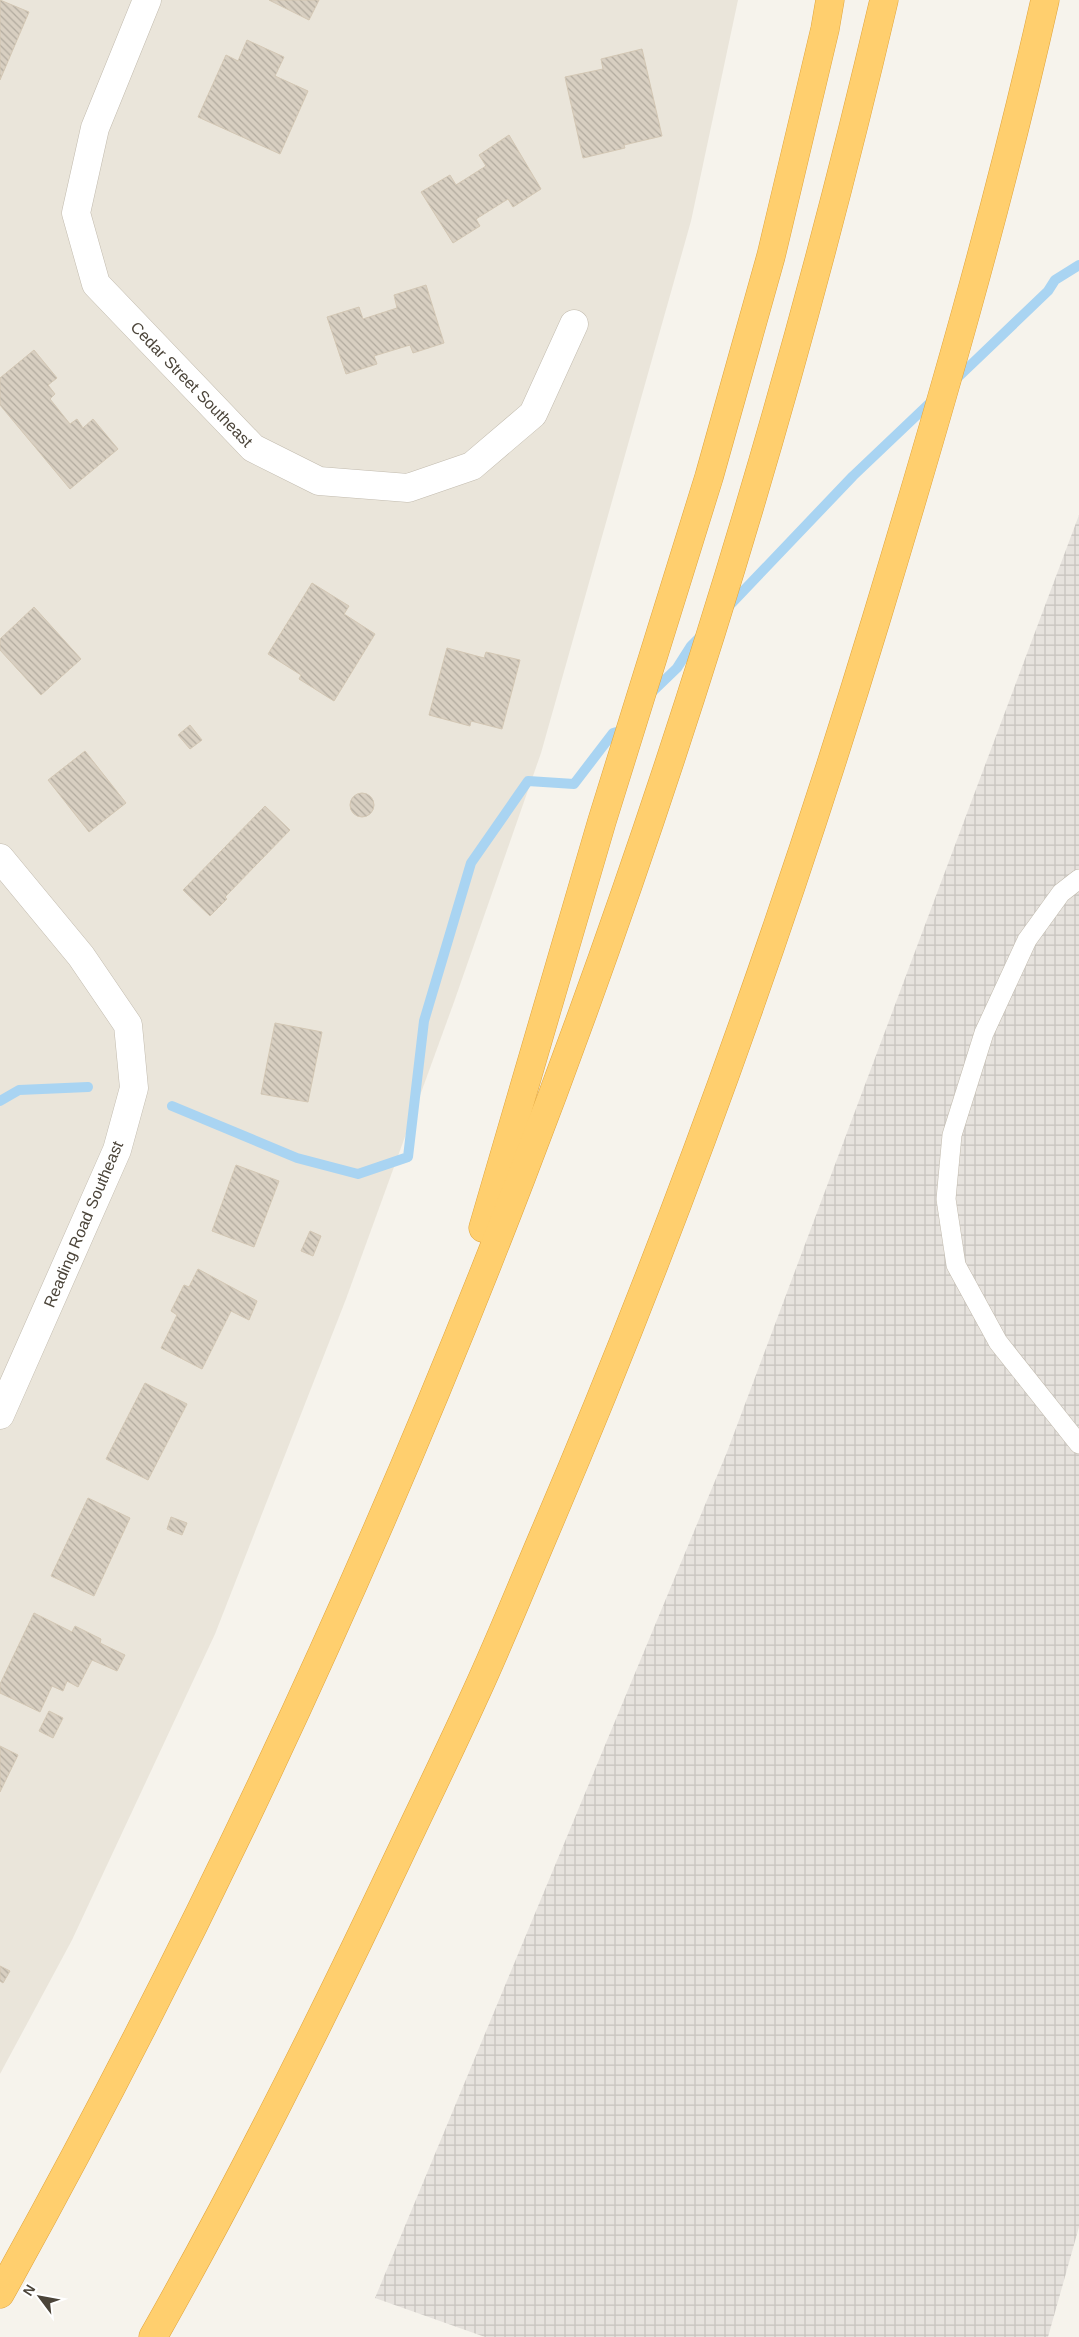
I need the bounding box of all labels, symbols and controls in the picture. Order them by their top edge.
street label: Cedar Street Southeast [127,318,256,451]
street label: Reading Road Southeast [41,1138,126,1310]
north arrow [15,2272,65,2322]
text: N [20,2282,38,2299]

